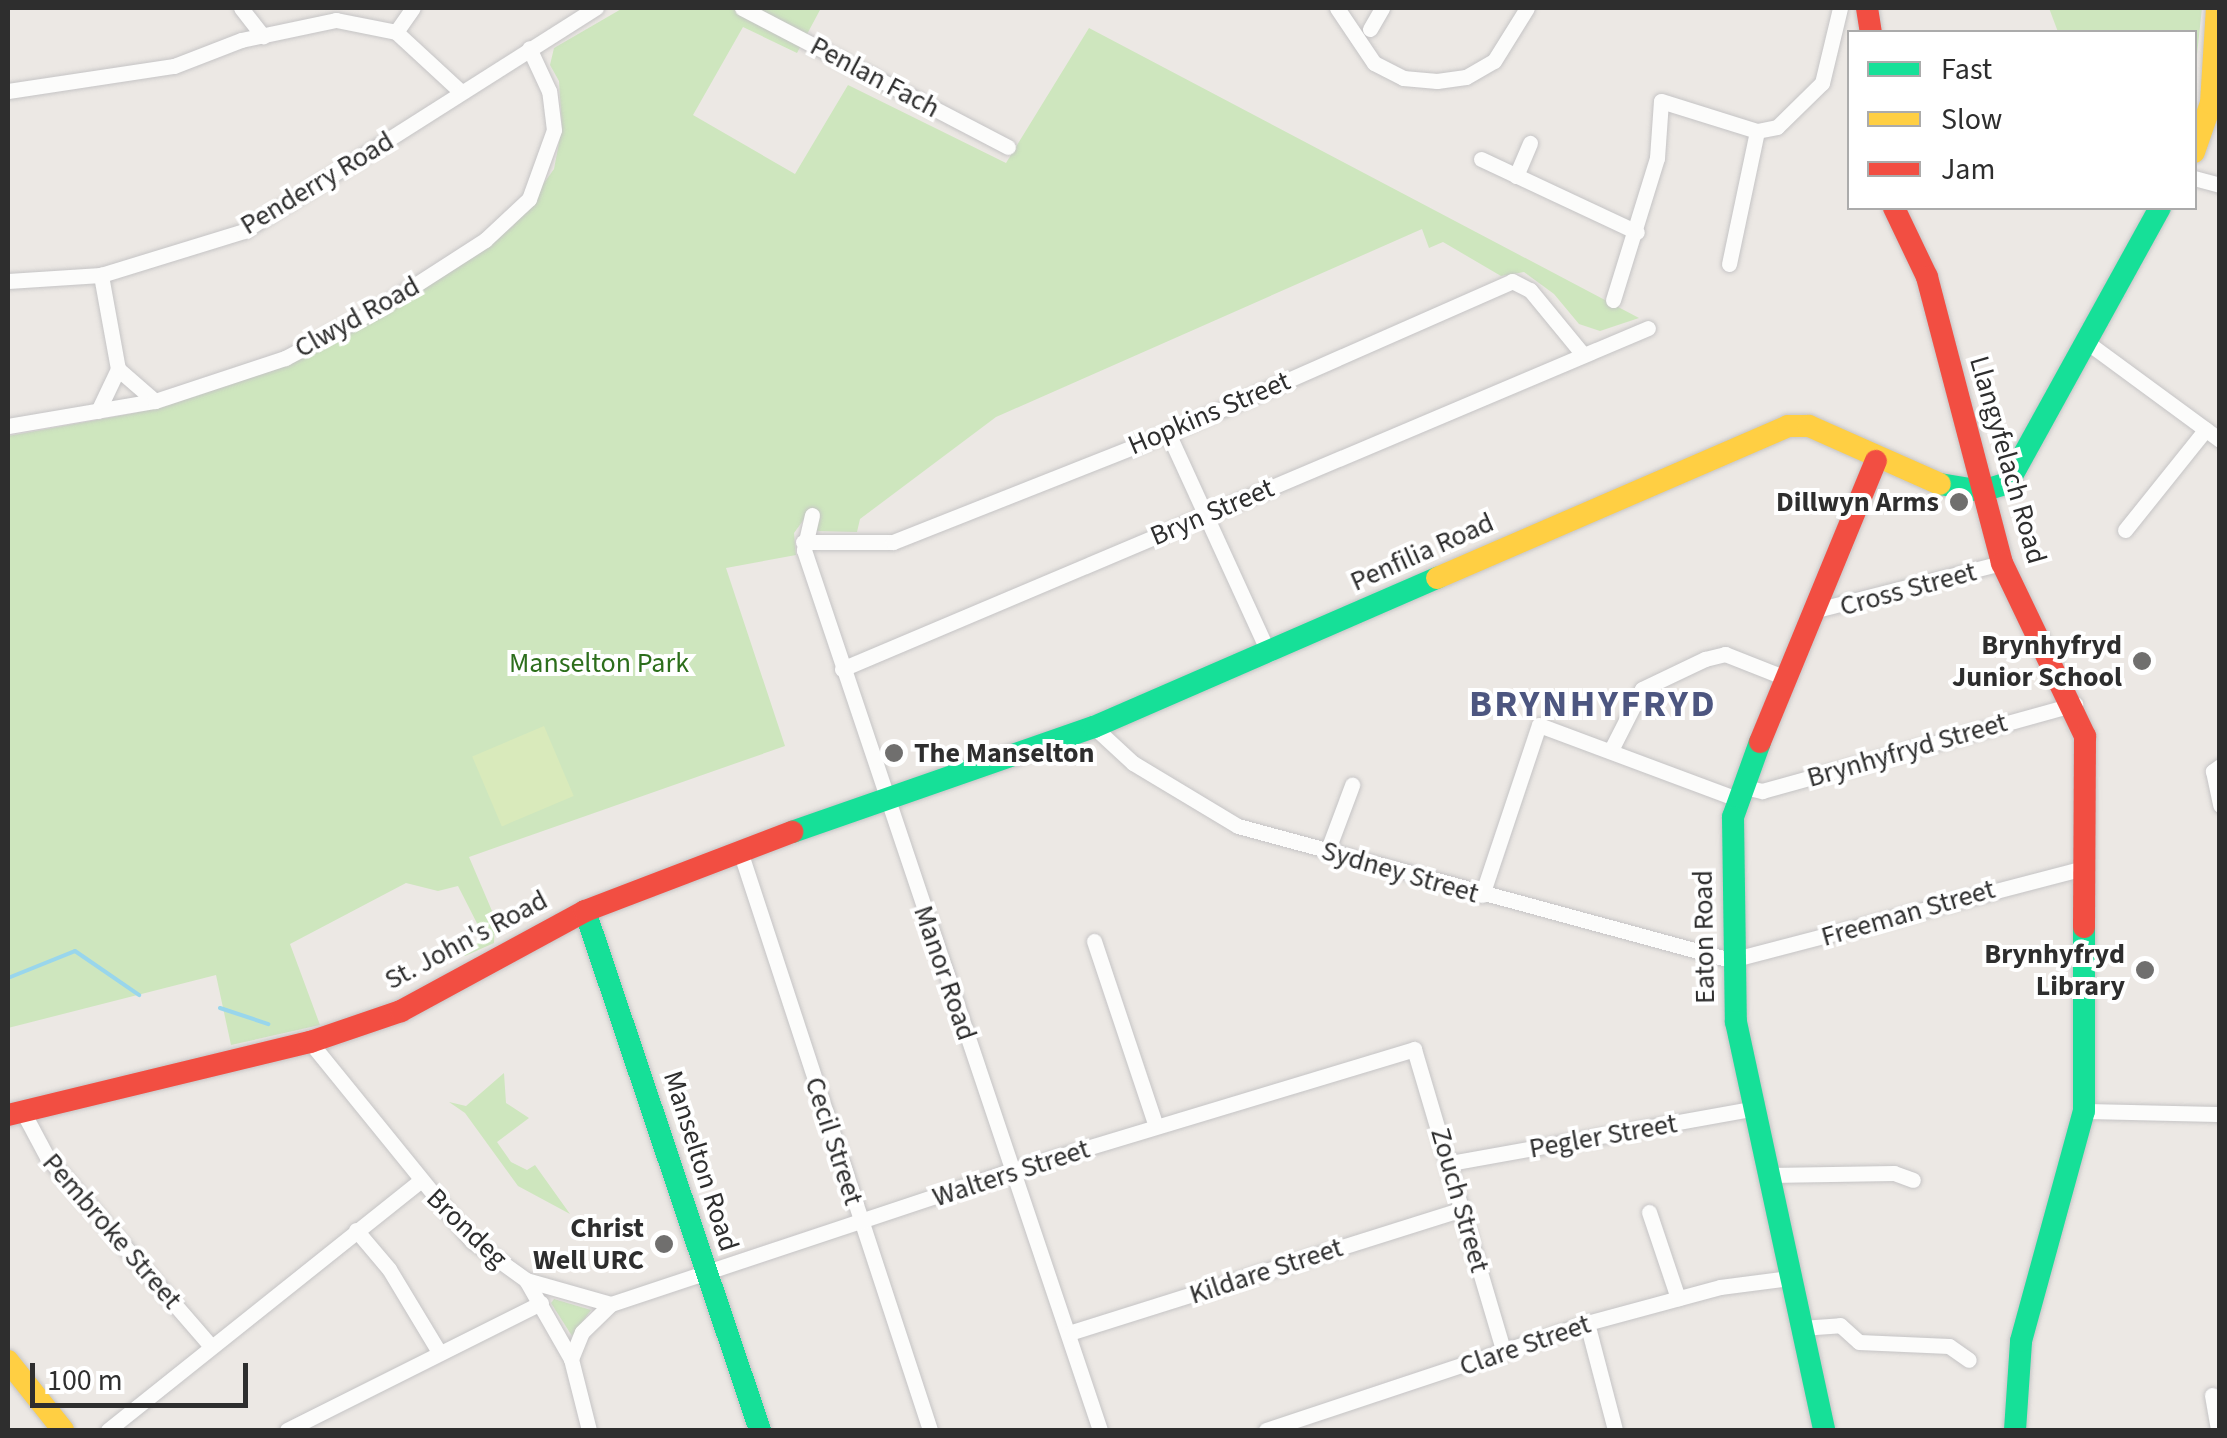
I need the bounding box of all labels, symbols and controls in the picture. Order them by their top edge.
street label: Penlan Fach [805,29,945,125]
legend [1847,30,2197,210]
text: Fast [1941,48,1992,91]
text: Slow [1941,98,2002,141]
street label: Penderry Road [234,124,400,242]
text: Jam [1941,148,1995,191]
street label: Clwyd Road [289,269,425,365]
street label: Llangyfelach Road [1962,352,2054,568]
street label: Hopkins Street [1123,364,1295,462]
street label: Bryn Street [1145,471,1279,553]
place label: Dillwyn Arms [1776,485,1939,519]
marker: Dillwyn Arms [1948,491,1970,513]
street label: Penfilia Road [1345,505,1499,599]
street label: Cross Street [1836,555,1980,623]
place label: Brynhyfryd Junior School [1952,628,2122,694]
park label: Manselton Park [509,646,689,680]
marker: Brynhyfryd Junior School [2131,650,2153,672]
district label: BRYNHYFRYD [1469,682,1717,728]
street label: Brynhyfryd Street [1803,705,2011,795]
place label: The Manselton [914,736,1094,770]
marker: The Manselton [883,742,905,764]
street label: Sydney Street [1318,834,1482,910]
street label: Eaton Road [1686,870,1722,1004]
street label: Freeman Street [1817,872,1999,954]
street label: St. John's Road [379,883,553,997]
street label: Manor Road [906,901,984,1045]
place label: Brynhyfryd Library [1984,937,2125,1003]
marker: Brynhyfryd Library [2134,959,2156,981]
street label: Manselton Road [656,1066,746,1256]
street label: Cecil Street [798,1073,870,1209]
street label: Pegler Street [1527,1106,1679,1166]
street label: Zouch Street [1423,1124,1497,1276]
street label: Walters Street [928,1132,1094,1214]
street label: Pembroke Street [35,1146,189,1316]
street label: Brondeg [419,1181,515,1275]
place label: Christ Well URC [533,1211,644,1277]
street label: Kildare Street [1185,1230,1347,1312]
marker: Christ Well URC [653,1233,675,1255]
street label: Clare Street [1455,1307,1595,1383]
scale bar [35,1343,252,1405]
text: 100 m [47,1359,123,1402]

